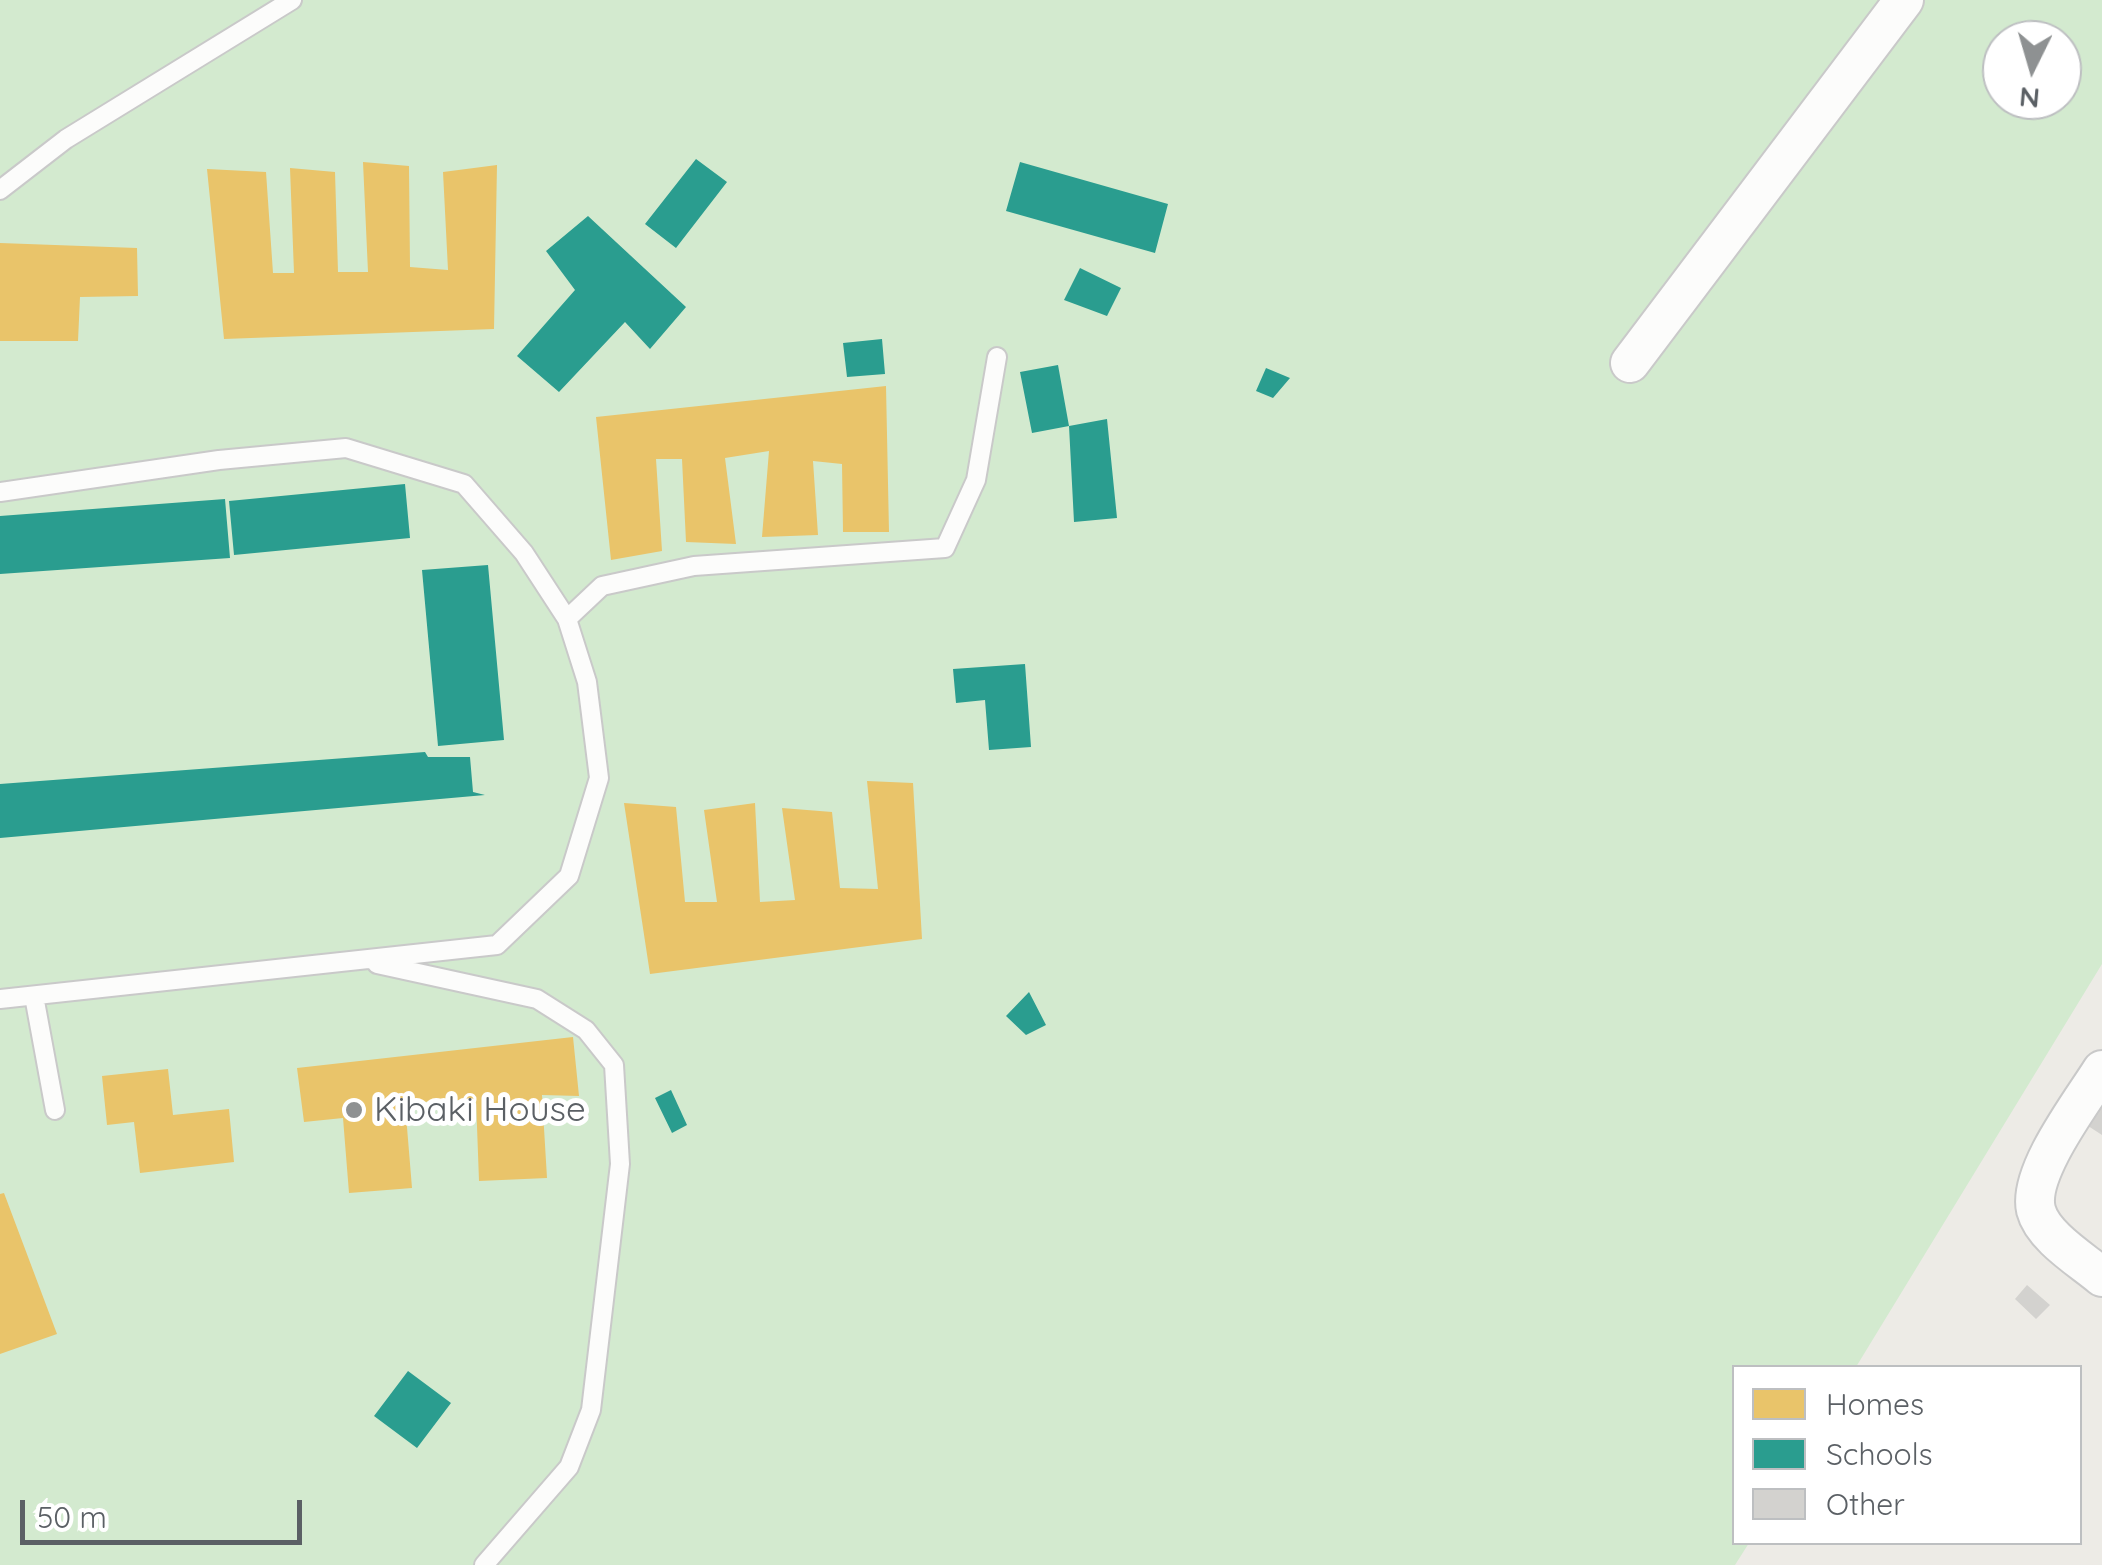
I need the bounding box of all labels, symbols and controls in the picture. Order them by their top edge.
north arrow [1982,20,2082,120]
text: N [2018,80,2041,117]
place label: Kibaki House [374,1089,586,1131]
marker: Kibaki House [343,1099,365,1121]
legend [1732,1365,2082,1545]
text: Homes [1826,1385,1924,1423]
text: Schools [1826,1435,1933,1473]
scale bar [25,1480,308,1542]
text: Other [1826,1485,1905,1523]
text: 50 m [37,1498,107,1536]

